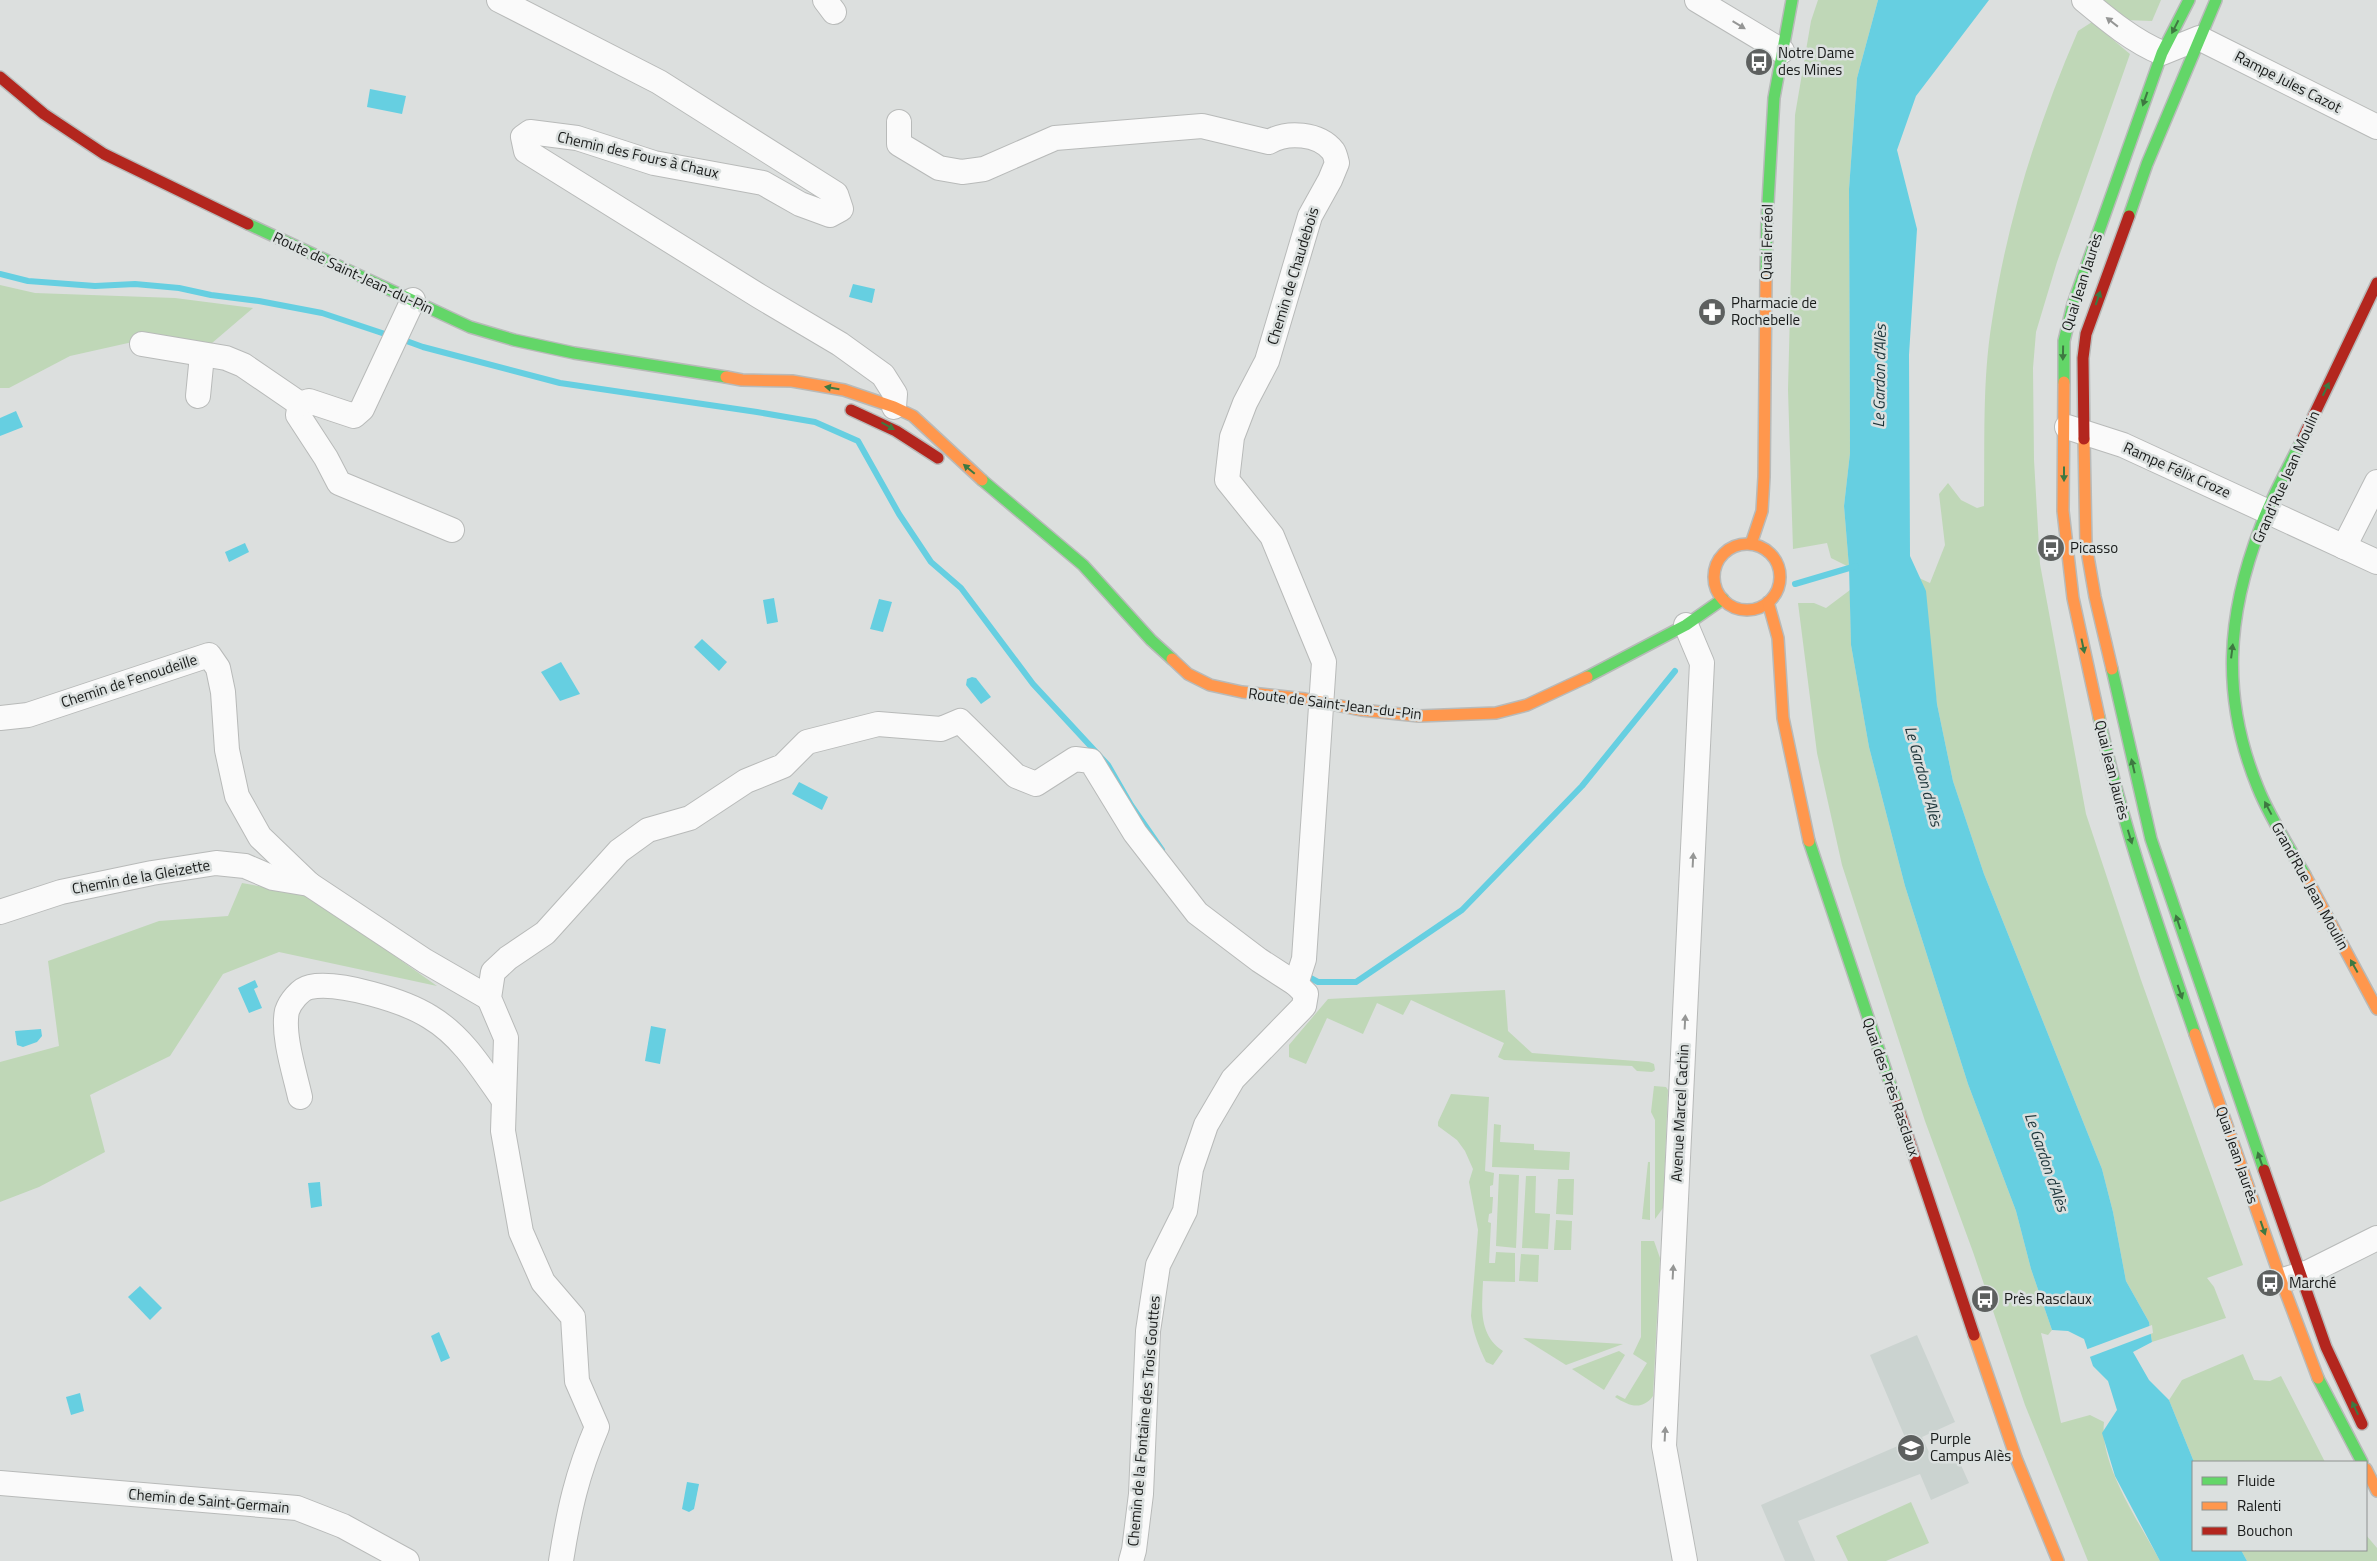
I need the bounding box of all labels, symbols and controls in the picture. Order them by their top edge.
one-way arrow [2105,17,2118,28]
one-way arrow [2171,19,2180,34]
one-way arrow [1732,20,1745,29]
place label: Notre Dame des Mines [1778,41,1854,81]
street label: Rampe Jules Cazot [2231,45,2346,119]
bus stop icon: Notre Dame des Mines [1744,47,1774,77]
one-way arrow [2141,92,2149,107]
street label: Chemin des Fours à Chaux [555,125,721,184]
street label: Chemin de Chaudebois [1261,204,1324,348]
street label: Quai Ferréol [1754,204,1779,280]
street label: Route de Saint-Jean-du-Pin [269,225,437,320]
street label: Quai Jean Jaurès [2055,230,2108,334]
place label: Pharmacie de Rochebelle [1731,291,1817,331]
one-way arrow [2095,291,2102,306]
pharmacy icon: Pharmacie de Rochebelle [1697,297,1727,327]
water label: Le Gardon d'Alès [1866,323,1892,428]
one-way arrow [2059,345,2067,361]
one-way arrow [2323,382,2331,396]
one-way arrow [824,383,840,391]
street label: Grand'Rue Jean Moulin [2246,407,2325,547]
one-way arrow [881,421,895,430]
street label: Rampe Félix Croze [2120,436,2235,504]
one-way arrow [962,463,975,474]
one-way arrow [2060,467,2068,483]
bus stop icon: Picasso [2036,533,2066,563]
place label: Picasso [2070,536,2118,559]
one-way arrow [2079,638,2087,653]
one-way arrow [2228,643,2236,659]
street label: Chemin de Fenoudeille [58,648,200,713]
street label: Route de Saint-Jean-du-Pin [1247,681,1423,726]
street label: Quai Jean Jaurès [2089,718,2136,822]
water label: Le Gardon d'Alès [1899,723,1949,830]
one-way arrow [2129,759,2137,774]
one-way arrow [2264,800,2272,815]
street label: Grand'Rue Jean Moulin [2266,818,2355,954]
one-way arrow [2127,830,2135,845]
one-way arrow [1689,852,1697,868]
street label: Chemin de la Gleizette [70,853,212,900]
one-way arrow [2174,915,2181,930]
one-way arrow [2349,959,2358,973]
one-way arrow [2176,985,2184,1000]
one-way arrow [1681,1014,1689,1030]
street label: Quai des Près Rasclaux [1857,1014,1926,1160]
street label: Avenue Marcel Cachin [1664,1044,1695,1182]
street label: Quai Jean Jaurès [2210,1103,2265,1207]
water label: Le Gardon d'Alès [2019,1109,2076,1216]
one-way arrow [2255,1151,2263,1166]
one-way arrow [2259,1221,2267,1236]
one-way arrow [1669,1264,1677,1280]
bus stop icon: Marché [2255,1268,2285,1298]
place label: Marché [2289,1271,2336,1294]
bus stop icon: Près Rasclaux [1970,1284,2000,1314]
place label: Près Rasclaux [2004,1287,2092,1310]
street label: Chemin de la Fontaine des Trois Gouttes [1121,1295,1166,1547]
one-way arrow [2351,1401,2359,1415]
one-way arrow [1661,1426,1669,1442]
place label: Purple Campus Alès [1930,1427,2011,1467]
school or university icon: Purple Campus Alès [1896,1433,1926,1463]
legend [2192,1461,2367,1551]
text: Fluide [2237,1469,2275,1492]
street label: Chemin de Saint-Germain [128,1482,291,1519]
text: Ralenti [2237,1494,2281,1517]
text: Bouchon [2237,1519,2293,1542]

